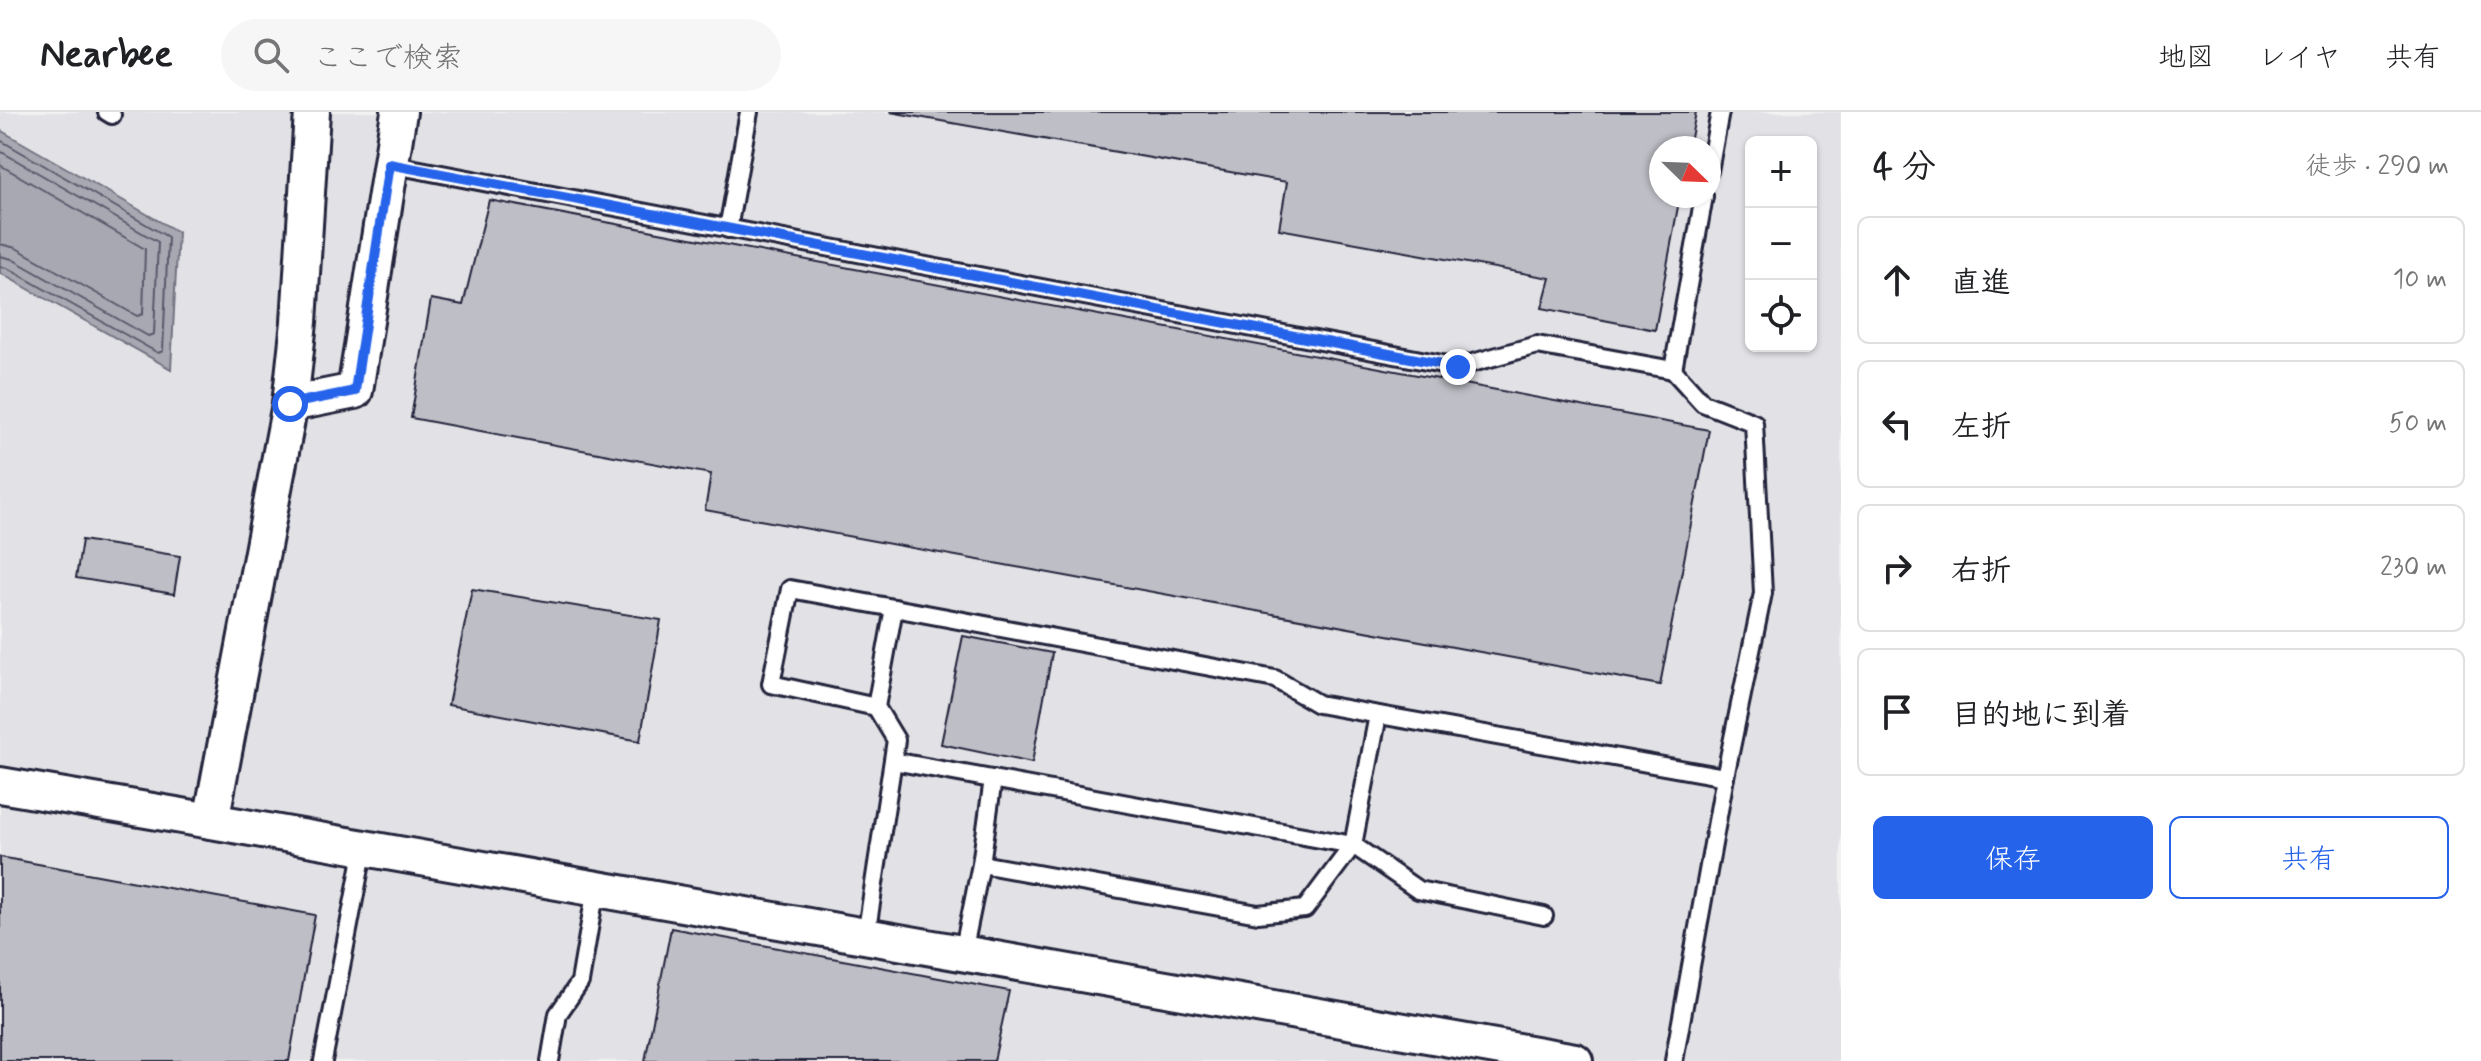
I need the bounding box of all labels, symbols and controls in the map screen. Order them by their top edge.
search box [221,19,781,91]
text: Nearbee [40,31,173,80]
icon: search [249,33,293,77]
text: ここで検索 [313,39,463,78]
text: 地図 [2158,40,2214,77]
text: レイヤ [2258,40,2341,77]
text: 共有 [2385,40,2441,77]
north arrow [1649,136,1721,208]
map controls [1745,136,1817,352]
button: + [1745,136,1817,208]
text: 4 分 [1873,145,1936,190]
text: 徒歩 · 290 m [2305,150,2449,184]
button: − [1745,208,1817,280]
icon: ahead [1875,258,1919,302]
text: 10 m [2393,263,2447,297]
text: 直進 [1951,264,2011,303]
button: locate [1745,280,1817,352]
route end [1440,349,1476,385]
route start [272,386,308,422]
icon: left [1875,402,1919,446]
text: 50 m [2389,407,2447,441]
text: 左折 [1951,408,2011,447]
icon: right [1875,546,1919,590]
text: 230 m [2380,551,2447,585]
text: 右折 [1951,552,2011,591]
icon: arrive [1875,690,1919,734]
text: 目的地に到着 [1951,696,2131,735]
button: 保存 [1873,816,2153,899]
button: 共有 [2169,816,2449,899]

